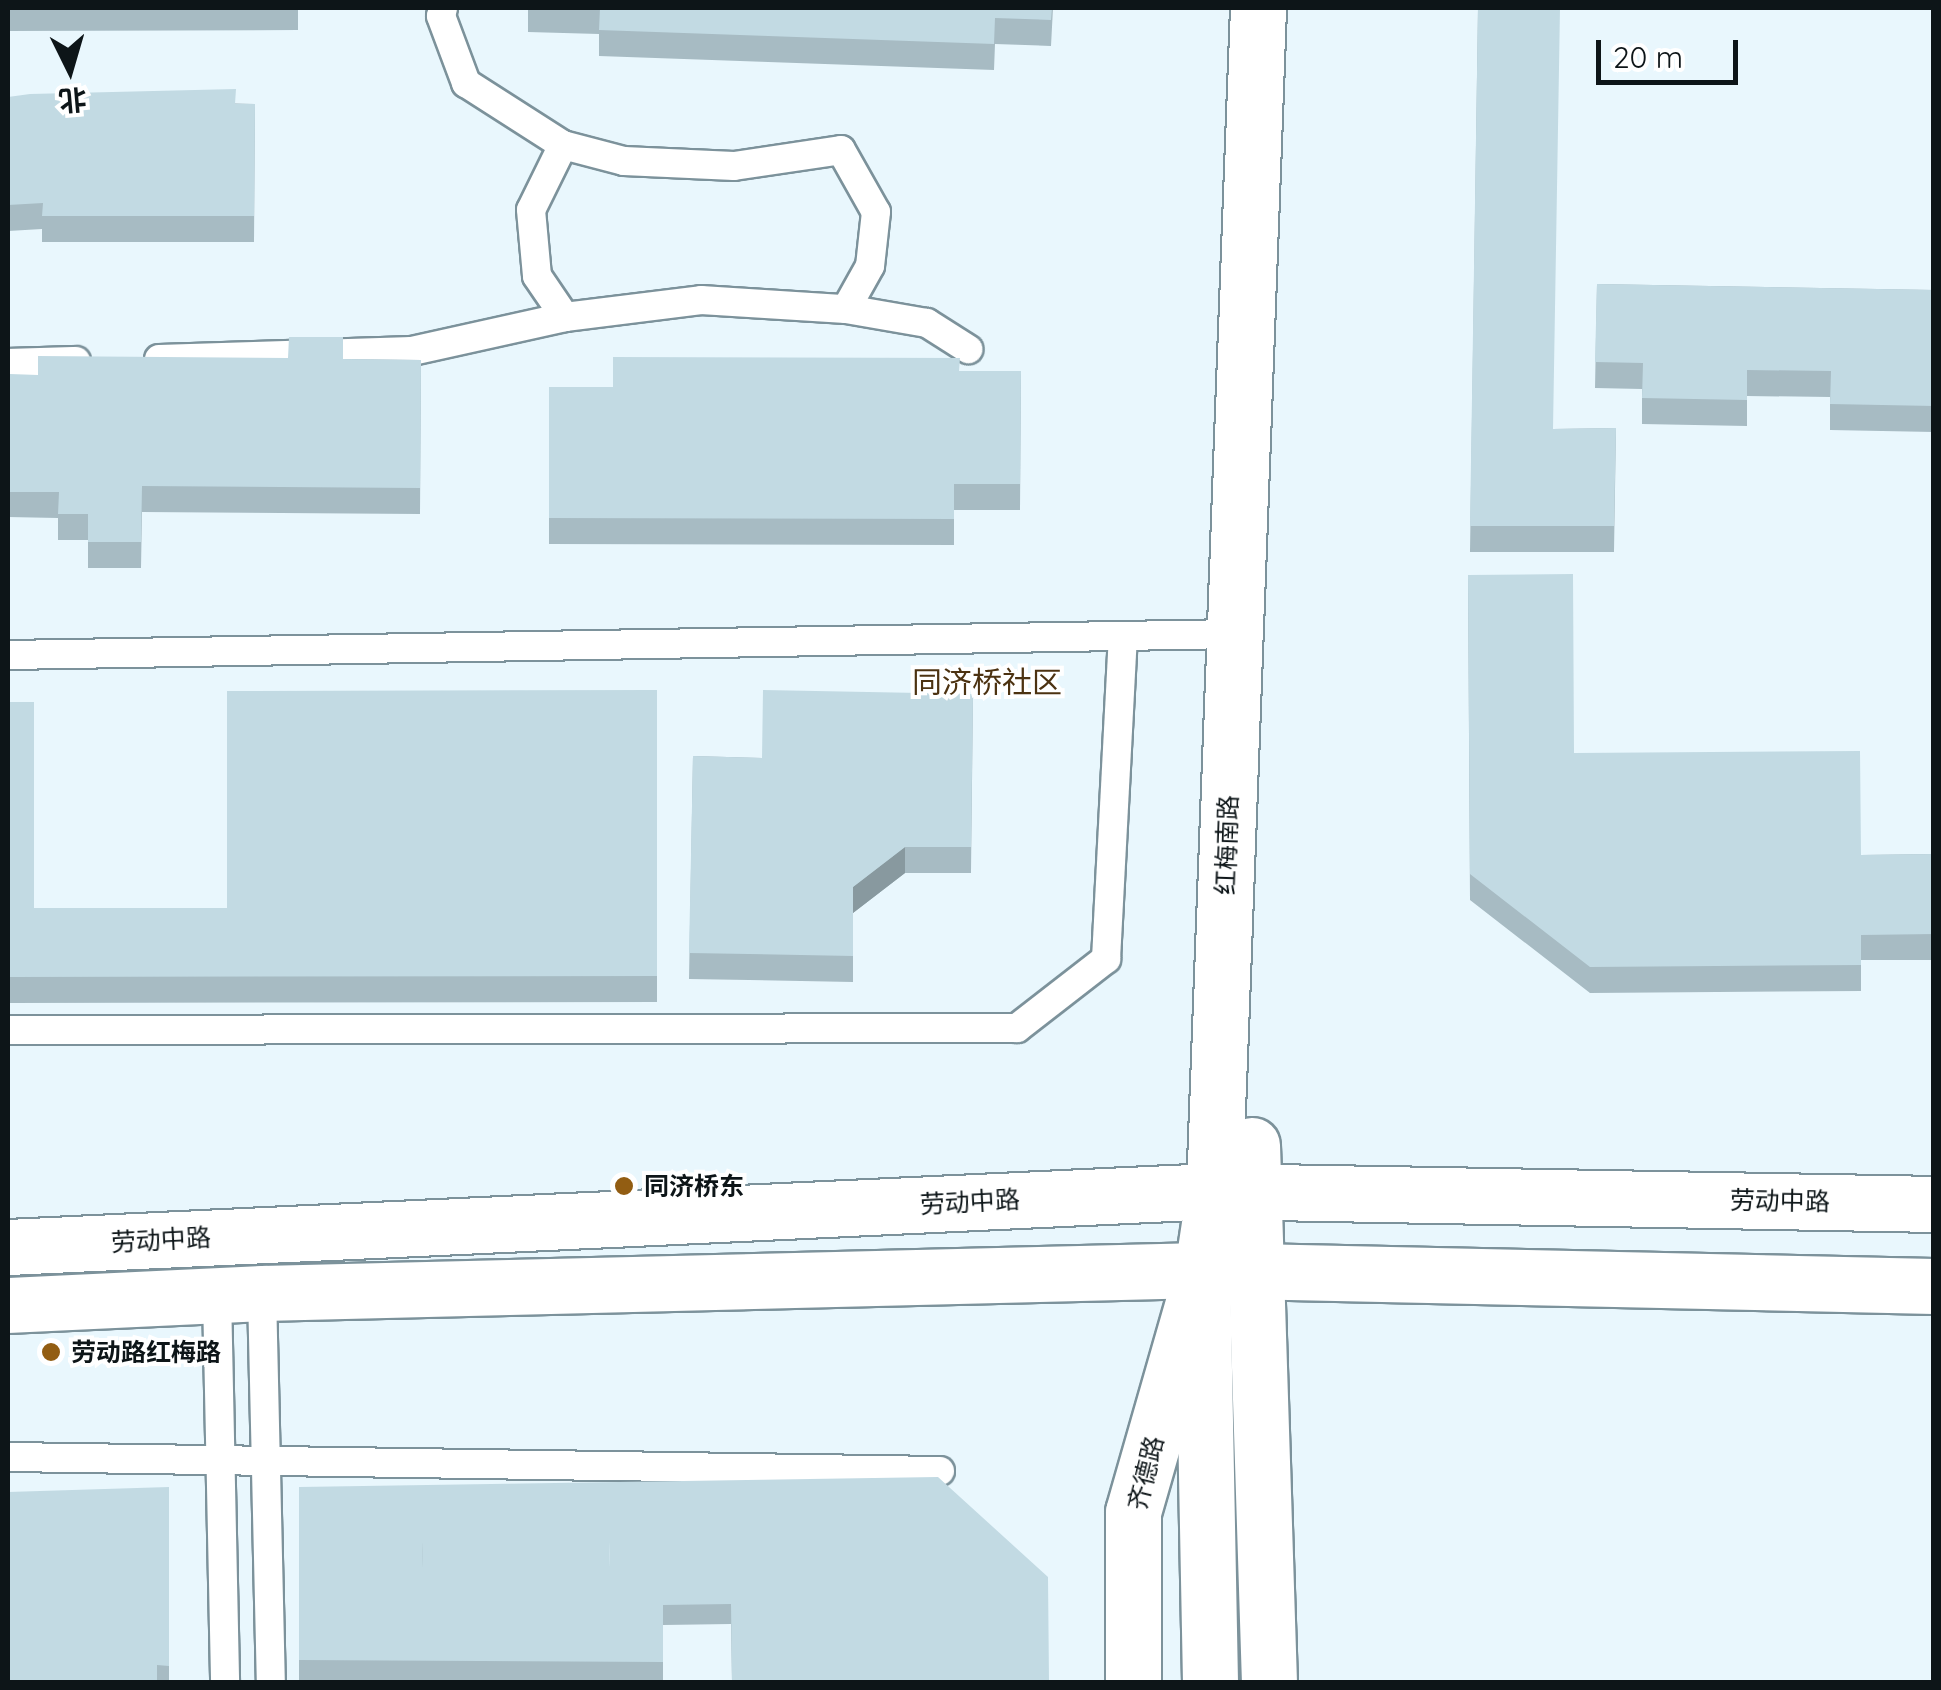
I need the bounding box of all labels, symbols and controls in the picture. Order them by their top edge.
north arrow [20,20,120,120]
scale bar [1601,20,1744,82]
text: 20 m [1613,38,1683,76]
text: 北 [57,82,88,119]
district label: 同济桥社区 [912,664,1062,700]
street label: 红梅南路 [1210,795,1244,895]
place label: 同济桥东 [644,1171,744,1201]
marker: 同济桥东 [613,1175,635,1197]
street label: 劳动中路 [919,1184,1021,1220]
street label: 劳动中路 [1730,1185,1830,1217]
street label: 劳动中路 [110,1222,212,1258]
place label: 劳动路红梅路 [71,1337,221,1367]
marker: 劳动路红梅路 [40,1341,62,1363]
street label: 齐德路 [1122,1433,1170,1513]

